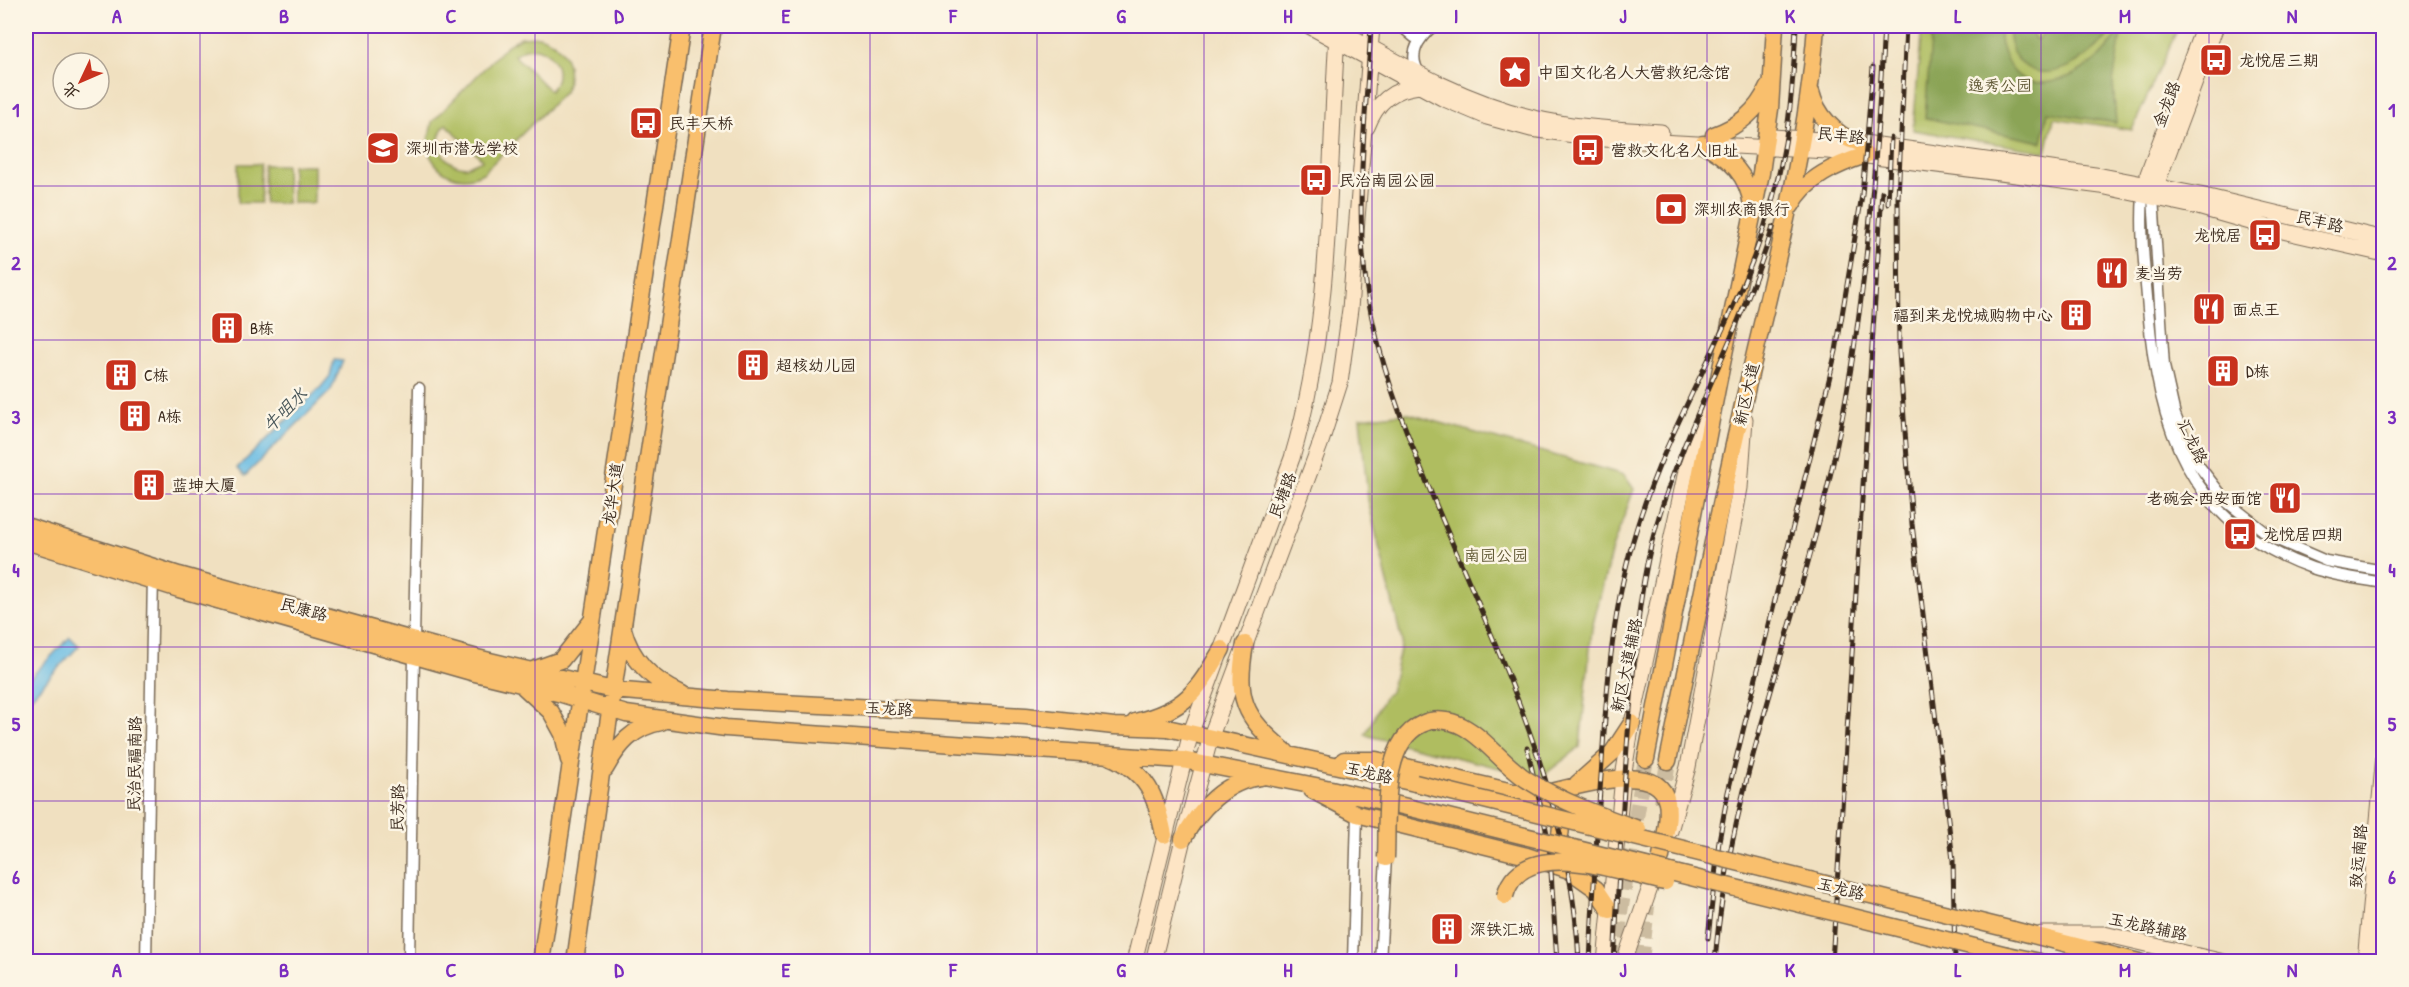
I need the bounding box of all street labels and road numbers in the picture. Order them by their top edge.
street label: 金龙路 [2147,78,2185,130]
street label: 民丰路 [1816,122,1866,148]
street label: 民丰路 [2294,205,2346,237]
street label: 新区大道 [1728,360,1764,428]
street label: 汇龙路 [2173,415,2213,467]
street label: 龙华大道 [597,461,627,527]
street label: 民塘路 [1263,469,1301,521]
street label: 民康路 [278,592,330,626]
street label: 新区大道辅路 [1605,616,1647,714]
street label: 玉龙路 [864,696,914,720]
street label: 民治民福南路 [122,716,146,812]
street label: 玉龙路 [1343,756,1395,788]
street label: 民芳路 [386,784,408,832]
street label: 致远南路 [2344,823,2372,889]
street label: 玉龙路 [1815,872,1867,904]
street label: 玉龙路辅路 [2107,907,2189,945]

